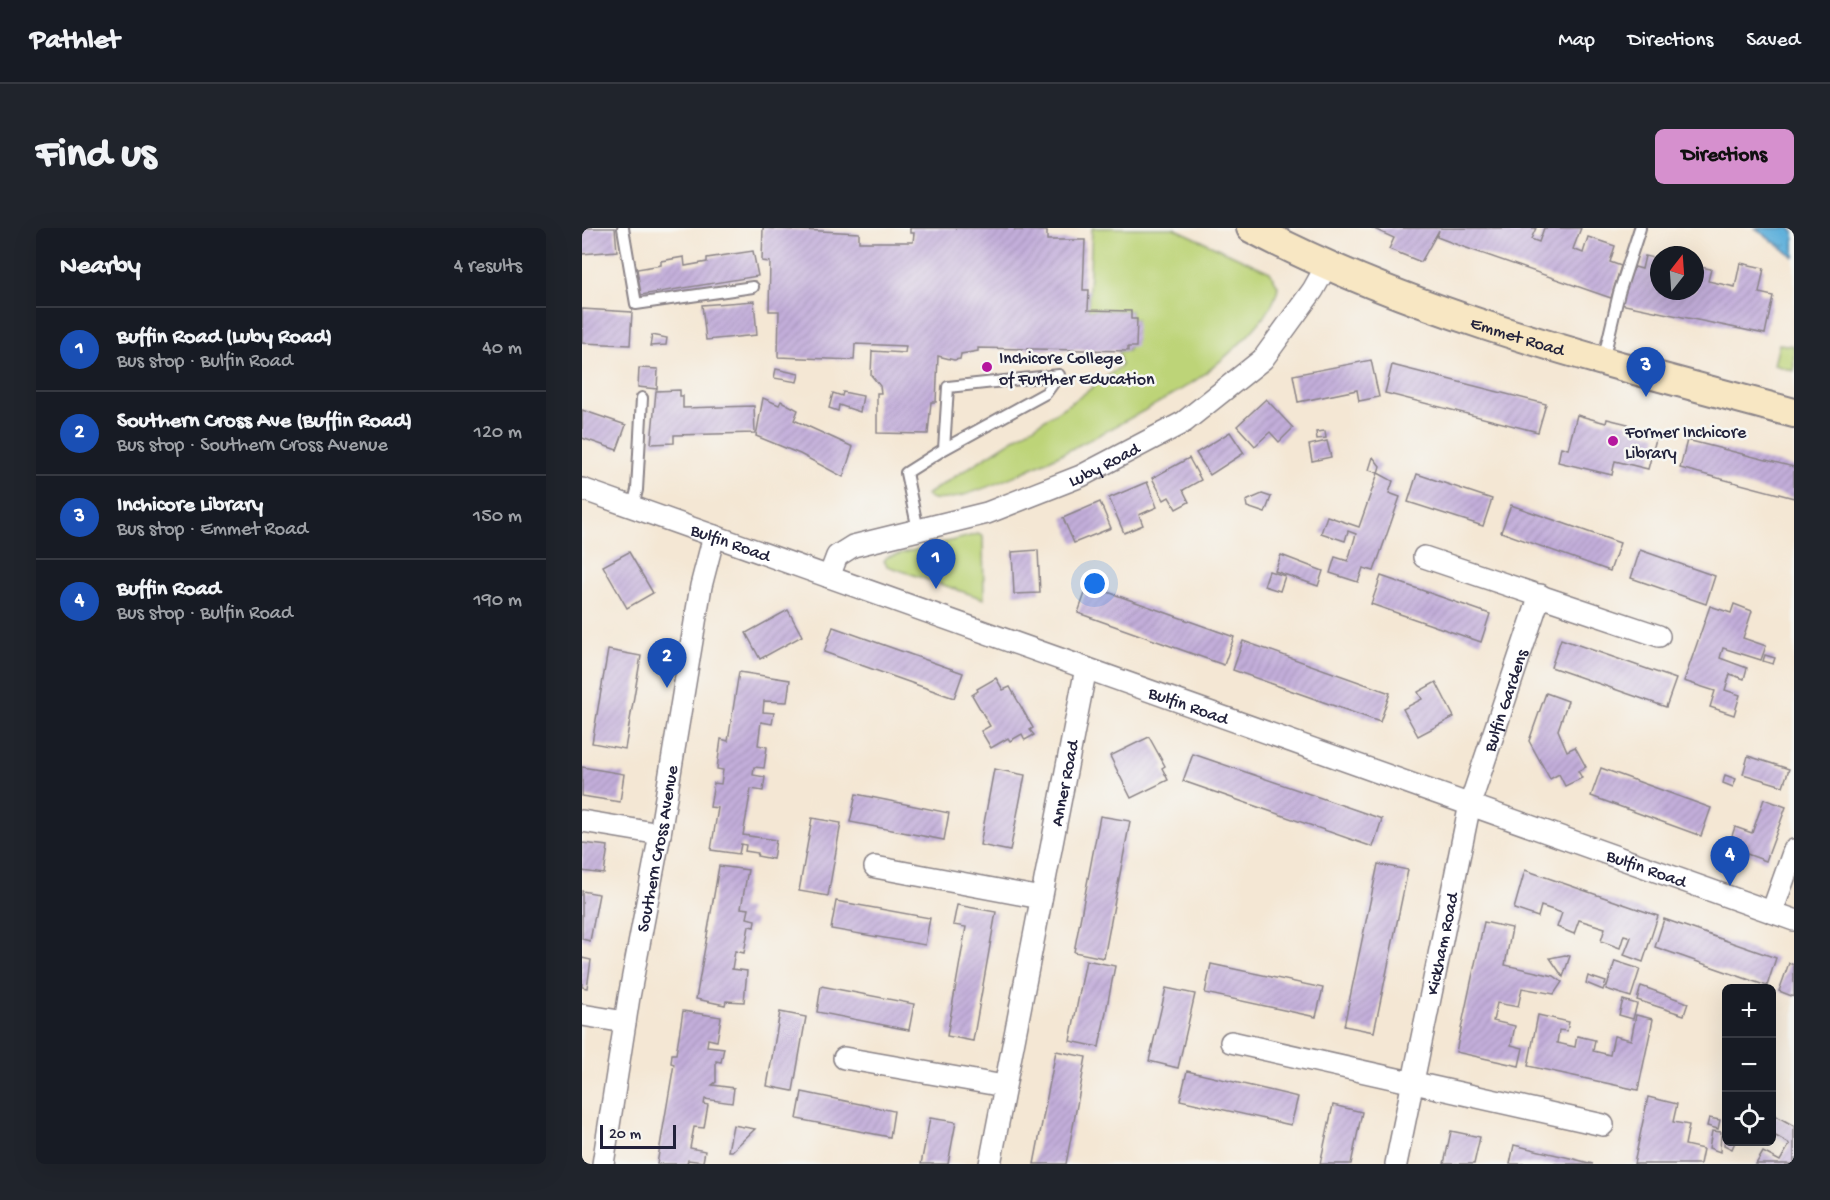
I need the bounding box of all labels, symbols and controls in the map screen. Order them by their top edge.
text: Pathlet [30,25,120,58]
text: Map [1558,29,1595,54]
text: Directions [1628,29,1713,54]
text: Saved [1746,29,1800,54]
button: Directions [1655,129,1794,184]
text: Find us [36,132,156,181]
north arrow [1650,246,1704,300]
text: Nearby [60,252,141,283]
text: 4 results [454,256,522,279]
street label: Emmet Road [1467,313,1568,363]
text: Buffin Road (Luby Road) [117,325,332,351]
text: 1 [75,338,84,361]
text: 40 m [482,338,522,361]
pin: 3 [1626,348,1666,397]
place label: Inchicore College of Further Education [999,349,1155,391]
text: Bus stop · Bulfin Road [117,351,293,374]
marker: Inchicore College of Further Education [980,360,994,374]
text: Southern Cross Ave (Buffin Road) [117,409,412,435]
text: 2 [75,422,84,445]
text: 120 m [474,422,522,445]
place label: Former Inchicore Library [1624,423,1747,465]
marker: Former Inchicore Library [1606,434,1620,448]
text: Bus stop · Southern Cross Avenue [117,435,388,458]
street label: Luby Road [1066,438,1145,493]
text: Inchicore Library [117,493,263,519]
text: 3 [74,506,85,529]
text: 150 m [473,506,522,529]
text: Bus stop · Emmet Road [117,519,308,542]
street label: Bulfin Road [686,520,774,569]
pin: 1 [916,540,956,589]
your location [1080,569,1109,598]
text: Buffin Road [117,577,221,603]
text: 4 [75,590,84,613]
text: 190 m [474,590,522,613]
text: Bus stop · Bulfin Road [117,603,293,626]
pin: 2 [648,638,686,688]
street label: Bulfin Gardens [1480,646,1534,756]
street label: Bulfin Road [1144,683,1232,731]
street label: Anner Road [1048,737,1085,828]
street label: Southern Cross Avenue [634,763,684,934]
pin: 4 [1710,836,1750,886]
street label: Bulfin Road [1602,846,1690,894]
street label: Kickham Road [1423,890,1465,997]
map controls [1722,984,1776,1146]
button: + [1722,984,1776,1038]
button: − [1722,1038,1776,1092]
button: locate [1722,1092,1776,1146]
scale bar [600,1122,676,1150]
text: 20 m [609,1126,641,1145]

